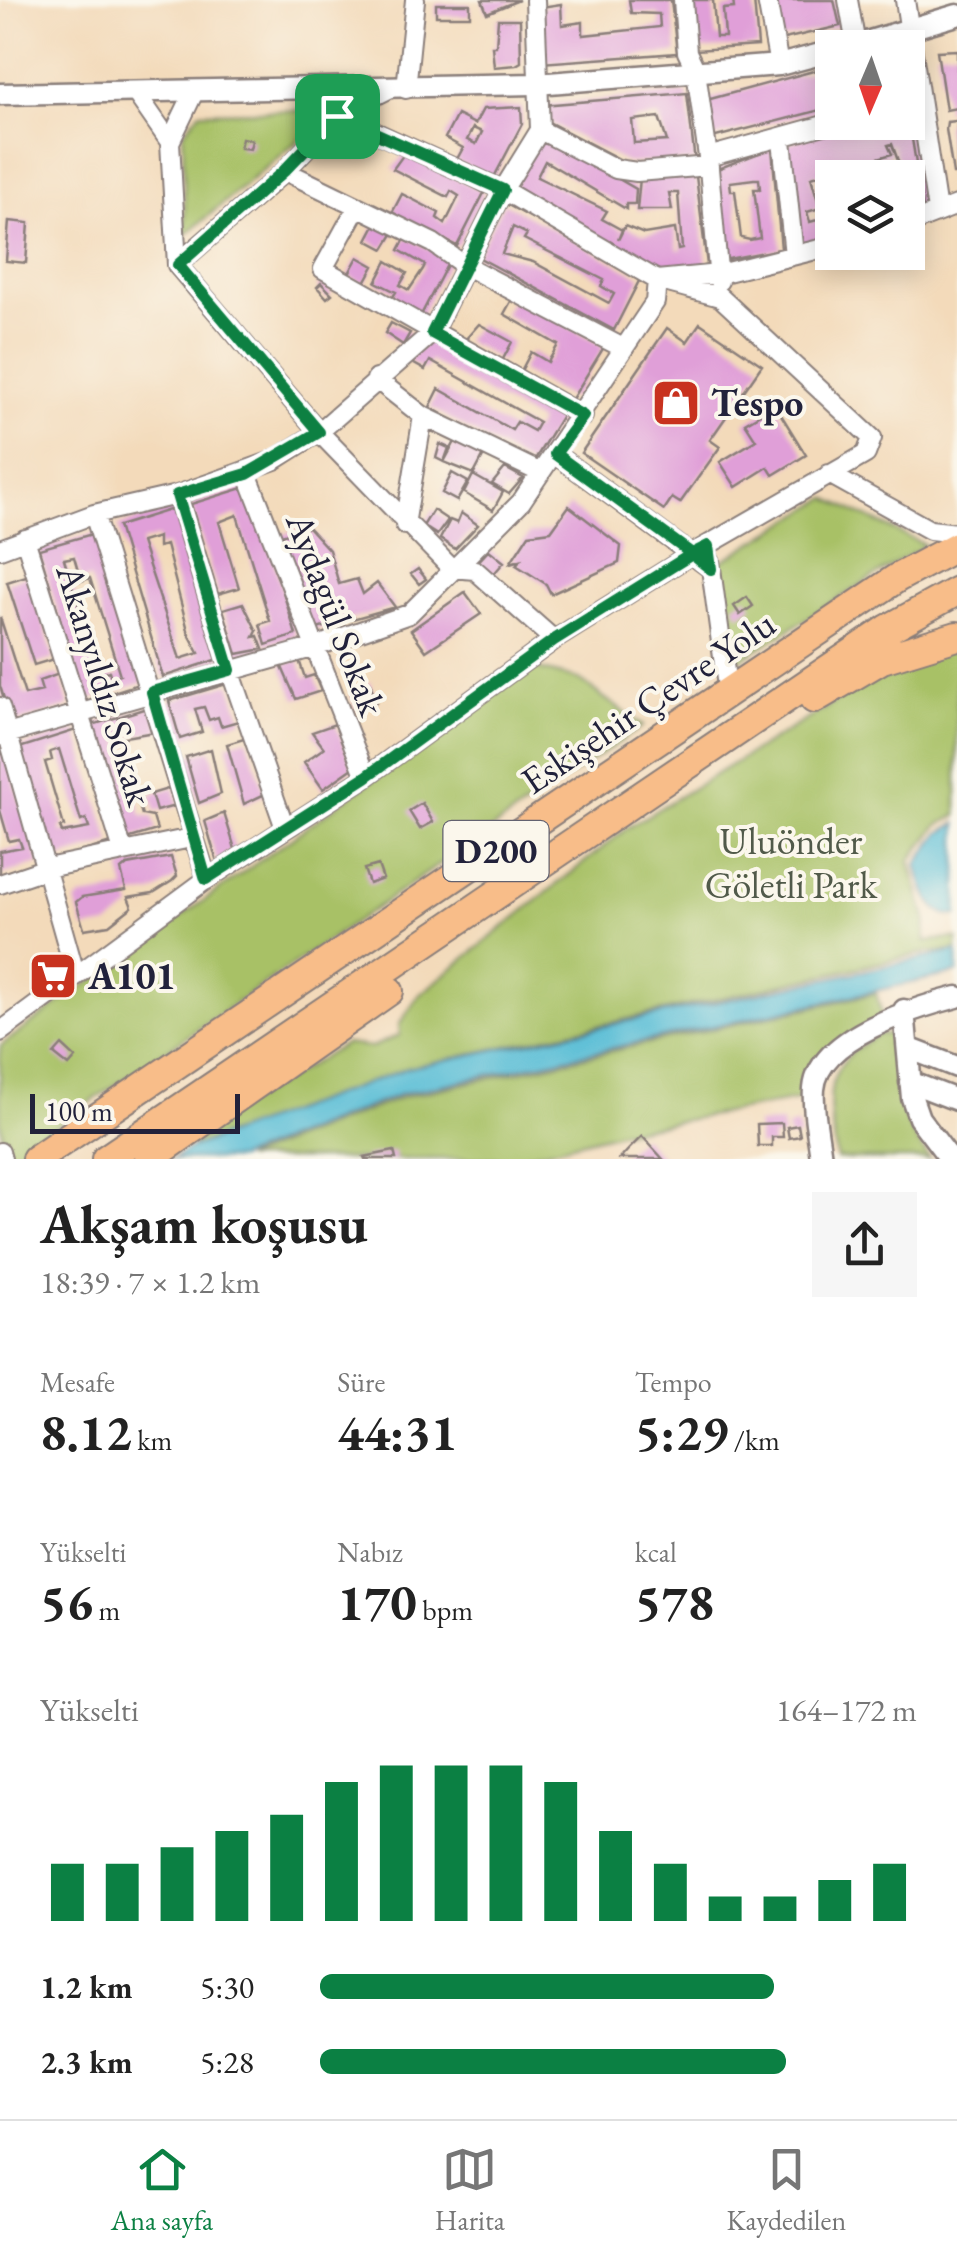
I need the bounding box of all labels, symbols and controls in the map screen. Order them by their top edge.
north arrow [815,30,925,140]
map controls [815,30,925,270]
pin [295,74,380,159]
icon: arrive [310,89,365,144]
button: layers [815,160,925,270]
shop icon: Tespo [650,377,702,429]
place label: Tespo [711,378,803,427]
street label: Aydagül Sokak [275,504,398,723]
street label: Akanyıldız Sokak [45,557,166,813]
street label: Eskişehir Çevre Yolu [511,598,784,805]
park label: Uluönder Göletli Park [705,816,878,909]
road number: D200 [444,821,548,881]
supermarket icon: A101 [27,950,79,1002]
place label: A101 [87,951,176,1000]
scale bar [30,1089,240,1134]
text: 100 m [45,1093,113,1129]
text: Akşam koşusu [40,1188,368,1259]
button: share [812,1192,917,1297]
text: 18:39 · 7 × 1.2 km [40,1261,260,1303]
text: Mesafe [40,1364,115,1400]
text: Süre [337,1364,385,1400]
text: Tempo [635,1364,712,1400]
text: 8.12 [40,1400,132,1465]
text: 44:31 [337,1400,457,1465]
text: 5:29 [635,1400,728,1465]
text: km [132,1422,172,1458]
text: /km [728,1422,780,1458]
text: Yükselti [40,1534,126,1570]
text: Nabız [337,1534,403,1570]
text: kcal [635,1534,677,1570]
text: 56 [40,1570,93,1635]
text: 170 [337,1570,417,1635]
text: 578 [635,1570,714,1635]
text: m [93,1592,120,1628]
text: bpm [417,1592,473,1628]
text: Yükselti [40,1689,139,1731]
text: 164–172 m [776,1689,917,1731]
text: 1.2 km [40,1966,133,2008]
text: 5:30 [200,1966,254,2008]
text: 2.3 km [40,2041,133,2083]
text: 5:28 [200,2041,254,2083]
tab: Ana sayfa [111,2142,213,2238]
tab: Harita [435,2142,505,2238]
tab: Kaydedilen [726,2142,846,2238]

